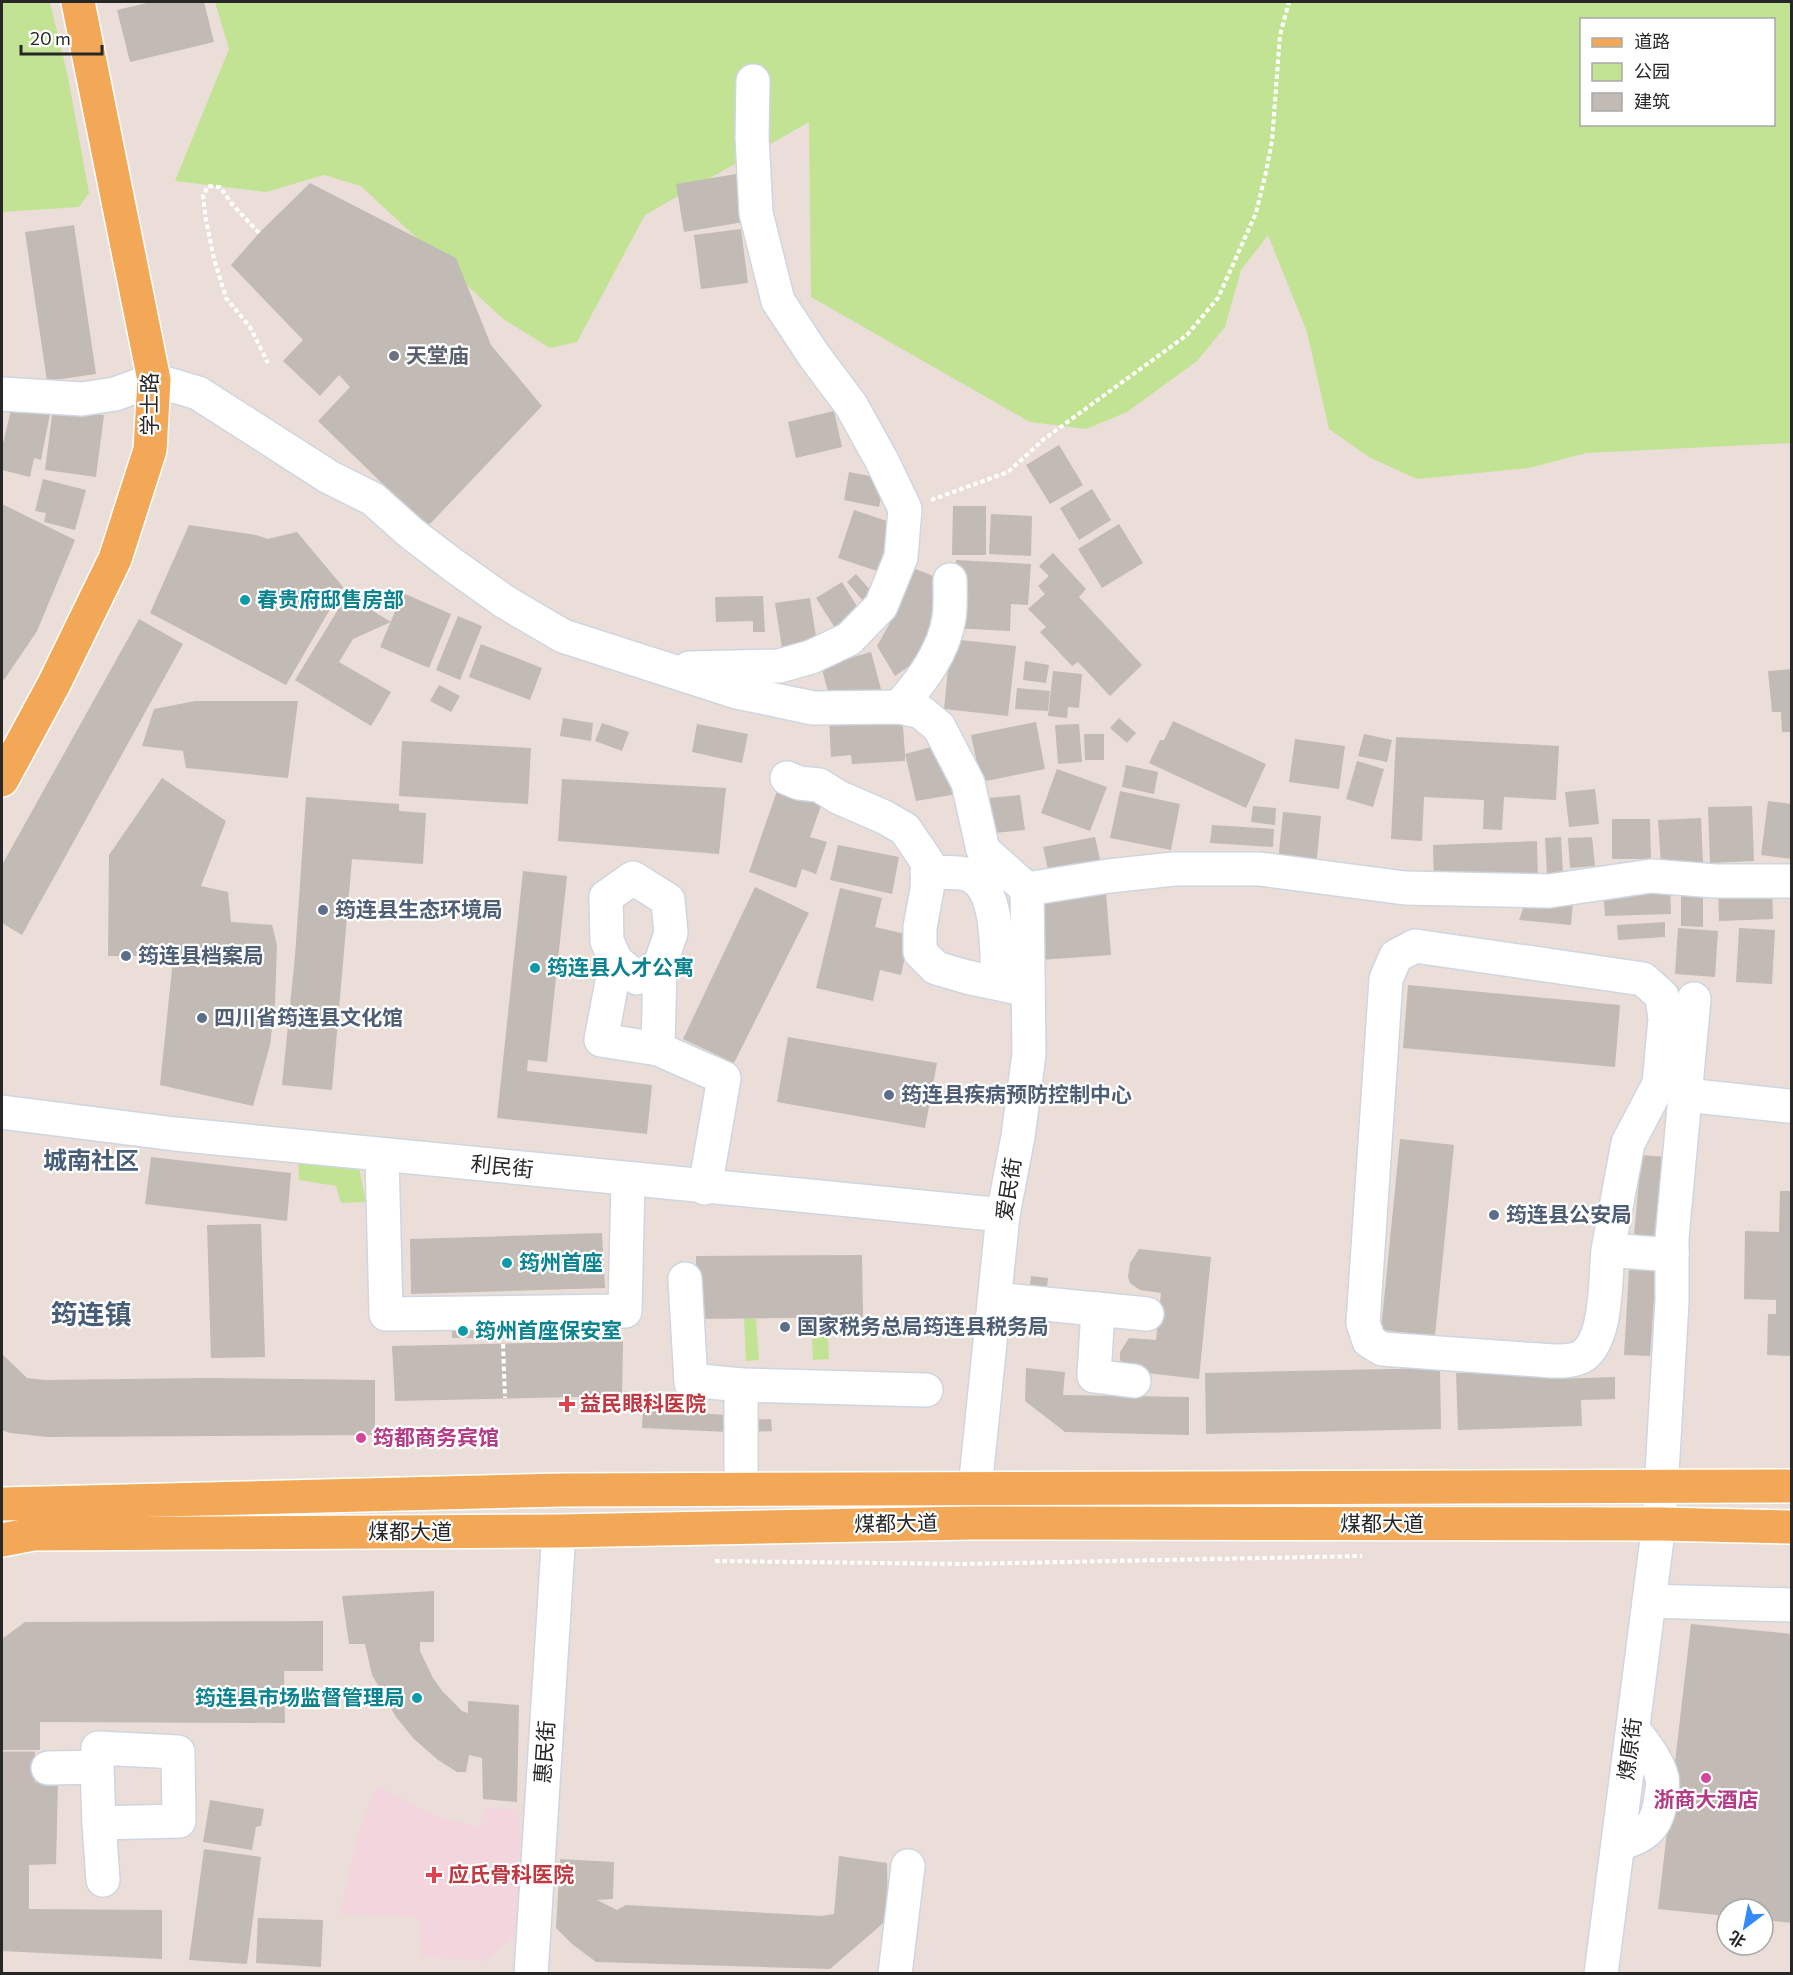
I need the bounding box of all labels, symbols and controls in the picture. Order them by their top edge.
scale bar [21,18,102,56]
legend [1580,18,1775,126]
text: 20 m [30,27,71,49]
text: 道路 [1634,30,1670,52]
text: 公园 [1634,60,1670,82]
text: 建筑 [1634,90,1670,112]
place label: 天堂庙 [406,342,469,367]
marker: 天堂庙 [387,349,401,363]
street label: 学士路 [136,373,161,436]
place label: 春贵府邸售房部 [257,586,404,611]
marker: 春贵府邸售房部 [238,593,252,607]
place label: 筠连县生态环境局 [335,896,503,921]
marker: 筠连县生态环境局 [316,903,330,917]
place label: 筠连县档案局 [138,942,264,967]
marker: 筠连县档案局 [119,949,133,963]
place label: 筠连县人才公寓 [547,954,694,979]
marker: 筠连县人才公寓 [528,961,542,975]
place label: 四川省筠连县文化馆 [214,1004,403,1029]
marker: 四川省筠连县文化馆 [195,1011,209,1025]
place label: 筠连县疾病预防控制中心 [901,1081,1132,1106]
marker: 筠连县疾病预防控制中心 [882,1088,896,1102]
district label: 城南社区 [43,1145,139,1174]
street label: 利民街 [470,1150,535,1181]
street label: 爱民街 [990,1156,1025,1222]
place label: 筠连县公安局 [1506,1201,1632,1226]
marker: 筠连县公安局 [1487,1208,1501,1222]
place label: 筠州首座 [519,1249,603,1274]
marker: 筠州首座 [500,1256,514,1270]
district label: 筠连镇 [51,1297,132,1330]
place label: 国家税务总局筠连县税务局 [797,1313,1049,1338]
place label: 筠州首座保安室 [475,1317,622,1342]
marker: 国家税务总局筠连县税务局 [778,1320,792,1334]
marker: 筠州首座保安室 [456,1324,470,1338]
place label: 益民眼科医院 [580,1390,706,1415]
marker: 益民眼科医院 [558,1395,576,1413]
place label: 筠都商务宾馆 [373,1424,499,1449]
marker: 筠都商务宾馆 [354,1431,368,1445]
street label: 煤都大道 [854,1509,938,1536]
street label: 煤都大道 [1340,1510,1424,1535]
street label: 煤都大道 [368,1518,452,1543]
place label: 筠连县市场监督管理局 [195,1684,405,1709]
marker: 筠连县市场监督管理局 [410,1691,424,1705]
street label: 燎原街 [1612,1716,1645,1782]
street label: 惠民街 [529,1720,558,1784]
marker: 浙商大酒店 [1699,1771,1713,1785]
place label: 浙商大酒店 [1654,1786,1759,1811]
place label: 应氏骨科医院 [448,1861,574,1886]
marker: 应氏骨科医院 [425,1866,443,1884]
north arrow [1715,1897,1775,1957]
text: 北 [1725,1928,1749,1952]

